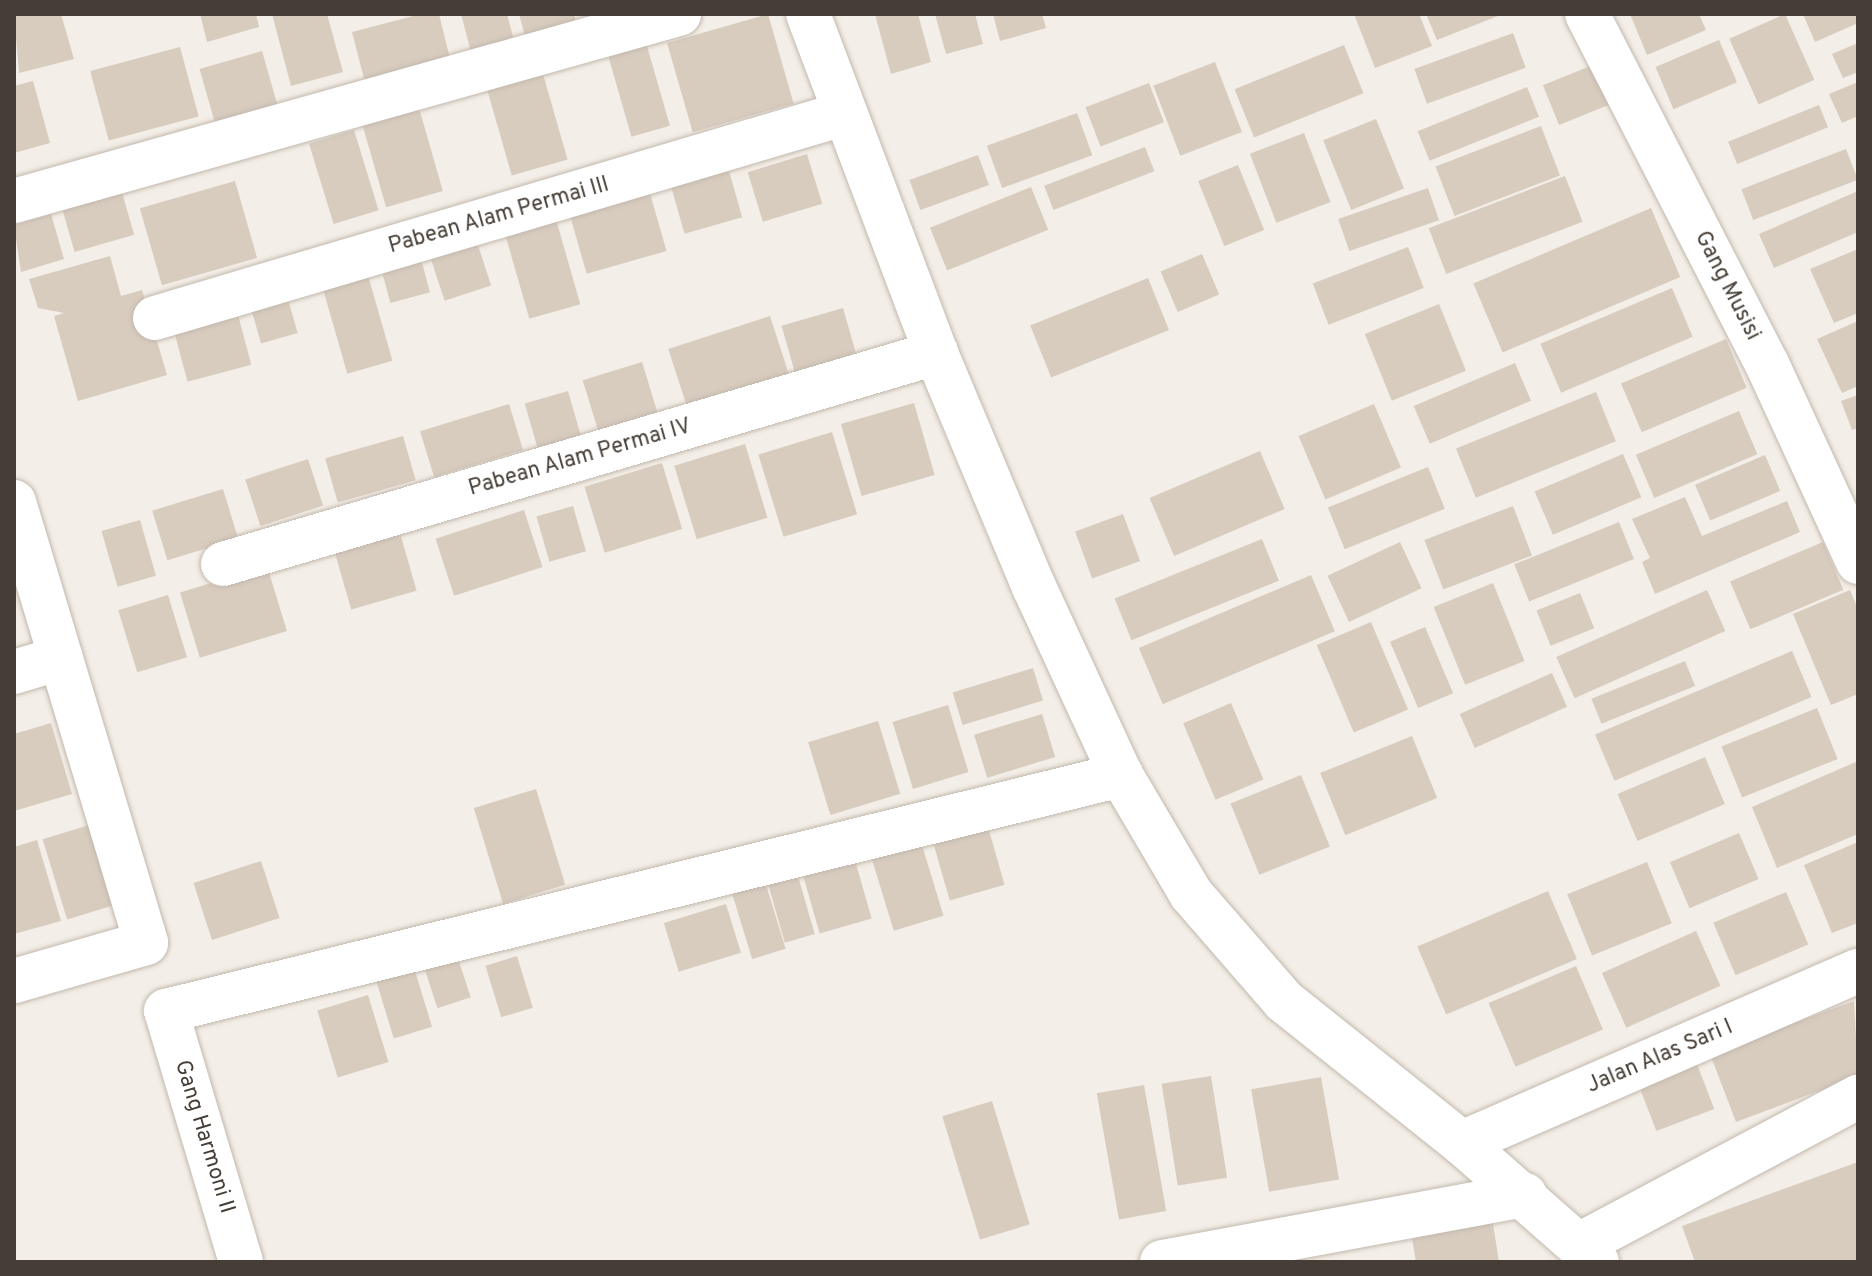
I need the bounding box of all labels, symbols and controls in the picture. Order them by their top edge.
street label: Pabean Alam Permai III [385,172,613,260]
street label: Gang Musisi [1688,227,1766,345]
street label: Pabean Alam Permai IV [465,413,695,503]
street label: Jalan Alas Sari I [1583,1014,1737,1100]
street label: Gang Harmoni II [168,1057,240,1217]

